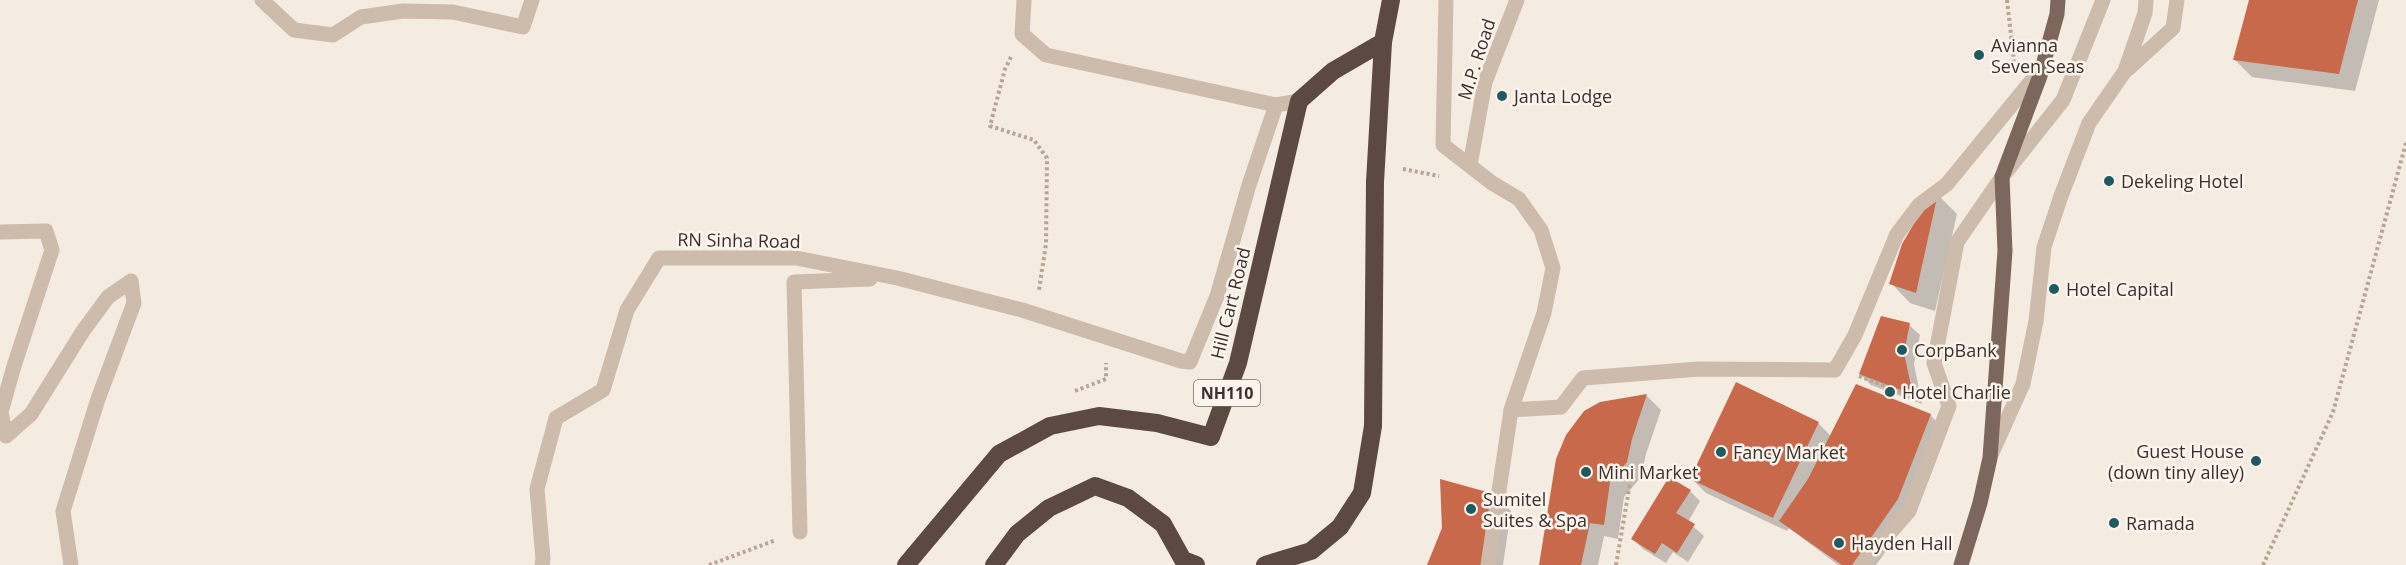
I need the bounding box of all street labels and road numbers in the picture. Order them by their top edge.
street label: M.P. Road [1452,15,1500,103]
street label: RN Sinha Road [677,227,801,253]
street label: Hill Cart Road [1205,245,1255,361]
road number: NH110 [1194,380,1260,406]

